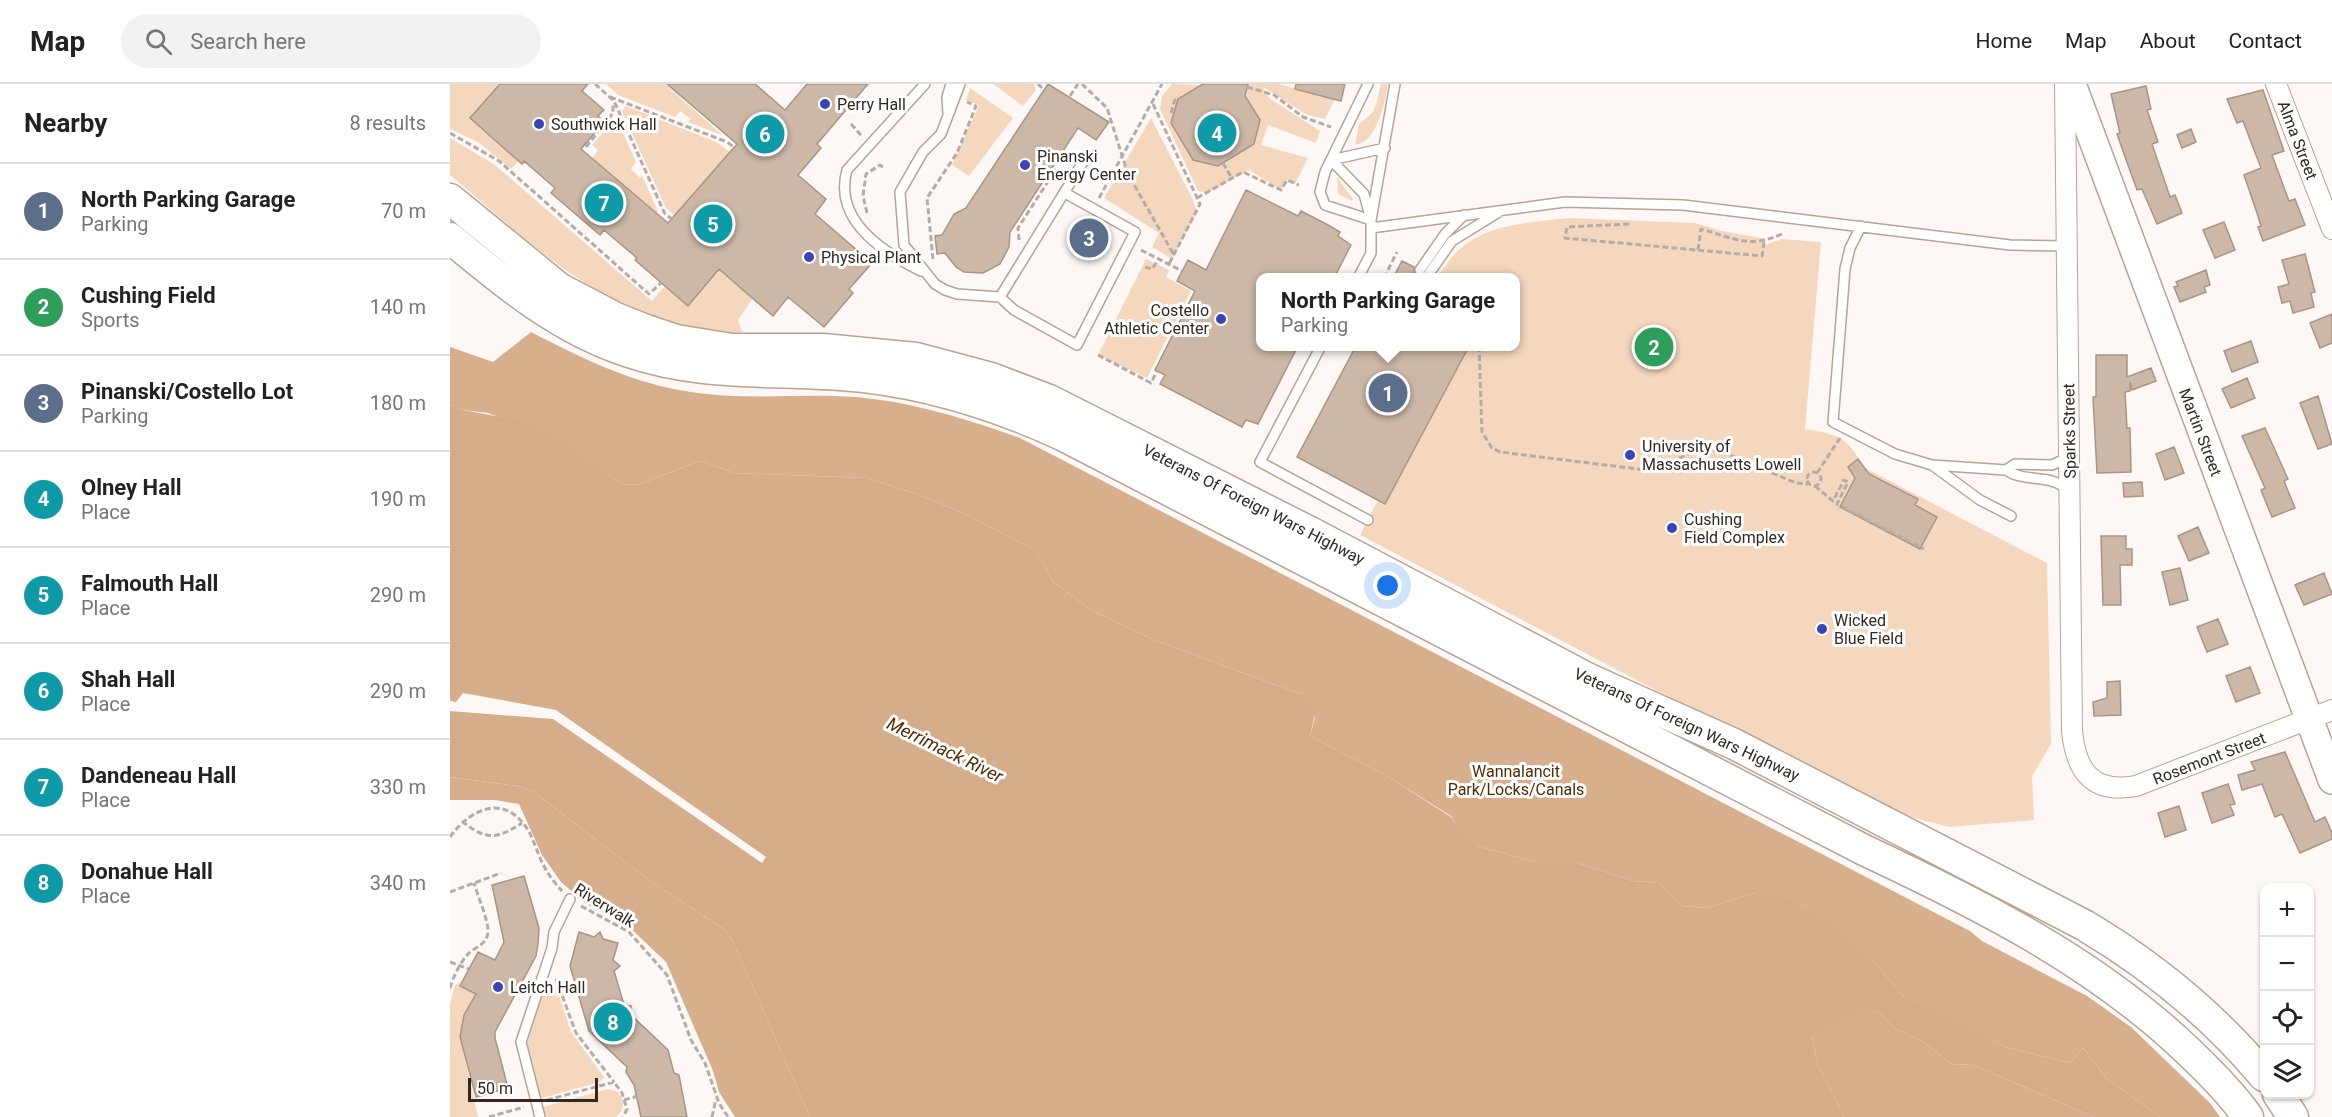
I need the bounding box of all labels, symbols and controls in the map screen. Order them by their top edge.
search box [121,14,541,68]
text: Map [30,25,85,58]
icon: search [142,25,175,58]
text: Search here [190,29,306,54]
text: Home [1976,29,2032,53]
text: Map [2065,29,2107,53]
text: About [2140,29,2196,53]
text: Contact [2229,29,2302,53]
place label: Perry Hall [837,95,906,114]
marker: Perry Hall [818,97,832,111]
street label: Alma Street [2274,98,2321,182]
text: Nearby [24,108,107,138]
pin: 4 [1198,110,1236,156]
text: 8 results [350,111,426,135]
pin: 6 [746,112,784,156]
place label: Southwick Hall [551,115,657,134]
marker: Southwick Hall [532,117,546,131]
place label: Pinanski Energy Center [1037,147,1137,184]
marker: Pinanski Energy Center [1018,158,1032,172]
pin: 7 [584,180,624,226]
text: North Parking Garage [81,187,295,212]
text: 1 [38,199,49,223]
text: 70 m [381,199,426,223]
pin: 5 [694,202,732,246]
text: Parking [81,212,148,236]
pin: 3 [1070,216,1108,260]
place label: Physical Plant [821,248,921,267]
marker: Physical Plant [802,250,816,264]
popup [1256,273,1520,351]
text: Cushing Field [81,283,216,308]
text: North Parking Garage [1281,288,1495,313]
text: 2 [38,295,49,319]
text: 140 m [370,295,426,319]
place label: Costello Athletic Center [1104,301,1210,338]
text: Sports [81,308,140,332]
marker: Costello Athletic Center [1214,312,1228,326]
text: Parking [1281,313,1348,337]
pin: 2 [1634,324,1674,370]
pin: 1 [1368,370,1408,416]
text: Pinanski/Costello Lot [81,379,293,404]
street label: Sparks Street [2059,383,2080,479]
street label: Martin Street [2175,386,2226,479]
text: 3 [38,391,49,415]
text: 180 m [370,391,426,415]
text: Parking [81,404,148,428]
place label: University of Massachusetts Lowell [1642,437,1801,474]
street label: Veterans Of Foreign Wars Highway [1140,440,1368,569]
marker: University of Massachusetts Lowell [1623,448,1637,462]
text: Olney Hall [81,475,182,500]
text: 4 [38,487,49,511]
text: 190 m [370,487,426,511]
text: Place [81,500,130,524]
place label: Cushing Field Complex [1684,510,1785,547]
marker: Cushing Field Complex [1665,521,1679,535]
text: Falmouth Hall [81,571,218,596]
your location [1373,571,1402,600]
text: 5 [38,583,49,607]
text: 290 m [370,583,426,607]
text: Place [81,596,130,620]
place label: Wicked Blue Field [1834,611,1903,648]
marker: Wicked Blue Field [1815,622,1829,636]
street label: Veterans Of Foreign Wars Highway [1571,664,1803,785]
text: Shah Hall [81,667,175,692]
text: 6 [38,679,49,703]
text: 290 m [370,679,426,703]
text: Place [81,692,130,716]
water label: Merrimack River [884,712,1008,787]
street label: Rosemont Street [2150,728,2268,789]
park label: Wannalancit Park/Locks/Canals [1448,762,1584,799]
text: Dandeneau Hall [81,763,236,788]
text: 7 [38,775,49,799]
text: 330 m [370,775,426,799]
text: Place [81,788,130,812]
text: Donahue Hall [81,859,213,884]
text: 8 [38,871,49,895]
text: 340 m [370,871,426,895]
street label: Riverwalk [571,879,639,932]
map controls [2260,883,2314,1099]
button: + [2260,883,2314,937]
text: Place [81,884,130,908]
button: − [2260,937,2314,991]
place label: Leitch Hall [510,978,585,997]
marker: Leitch Hall [491,980,505,994]
button: locate [2260,991,2314,1045]
pin: 8 [594,1000,632,1044]
button: layers [2260,1045,2314,1099]
scale bar [468,1075,598,1102]
text: 50 m [477,1079,513,1098]

